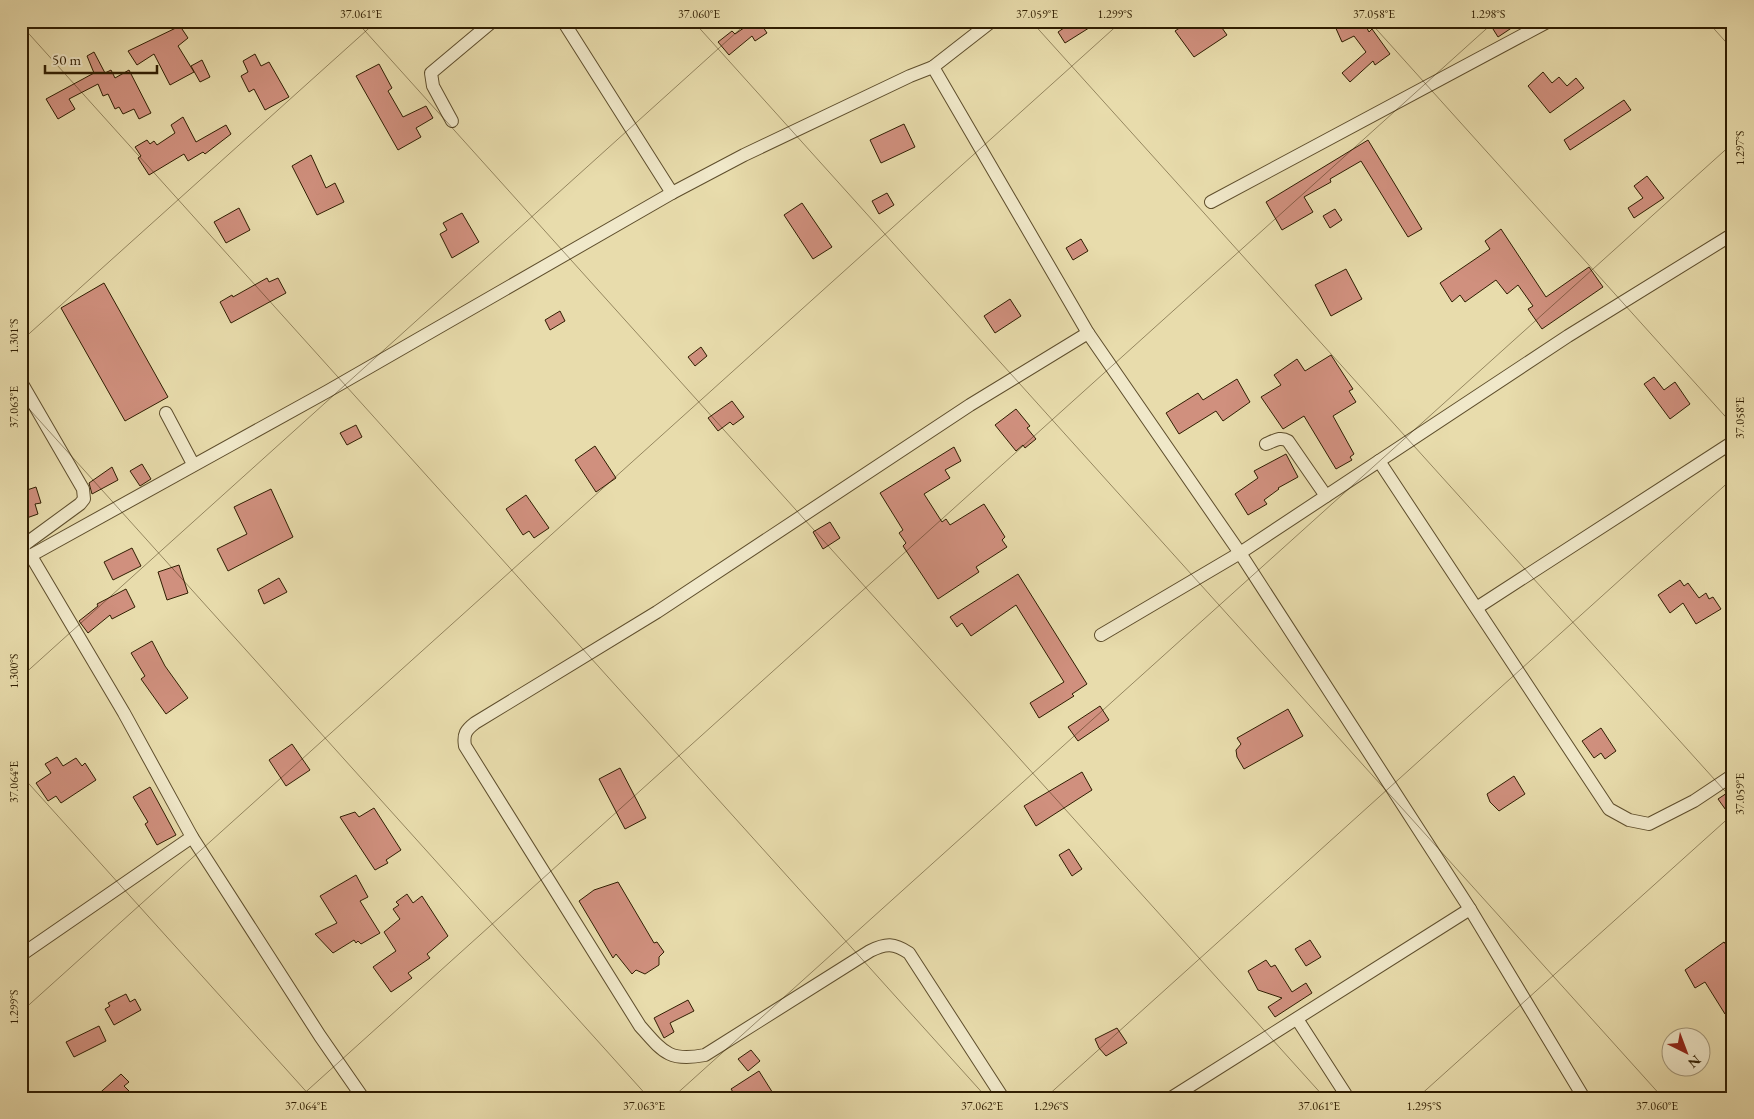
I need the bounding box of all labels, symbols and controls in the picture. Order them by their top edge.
text: 37.061°E [340,6,382,22]
text: 37.060°E [678,6,720,22]
text: 37.059°E [1016,6,1058,22]
text: 1.299°S [1098,6,1133,22]
text: 37.058°E [1353,6,1395,22]
text: 1.298°S [1471,6,1506,22]
scale bar [45,42,158,74]
text: 50 m [52,50,81,69]
text: 1.297°S [1732,130,1748,165]
text: 1.301°S [6,318,22,353]
text: 37.063°E [6,386,22,428]
text: 37.058°E [1732,397,1748,439]
text: 1.300°S [6,653,22,688]
text: 37.064°E [6,761,22,803]
text: 37.059°E [1732,773,1748,815]
text: 1.299°S [6,989,22,1024]
north arrow [1662,1026,1712,1076]
text: N [1684,1051,1705,1073]
text: 37.064°E [285,1098,327,1114]
text: 37.063°E [623,1098,665,1114]
text: 37.062°E [961,1098,1003,1114]
text: 1.296°S [1034,1098,1069,1114]
text: 37.061°E [1298,1098,1340,1114]
text: 1.295°S [1407,1098,1442,1114]
text: 37.060°E [1636,1098,1678,1114]

